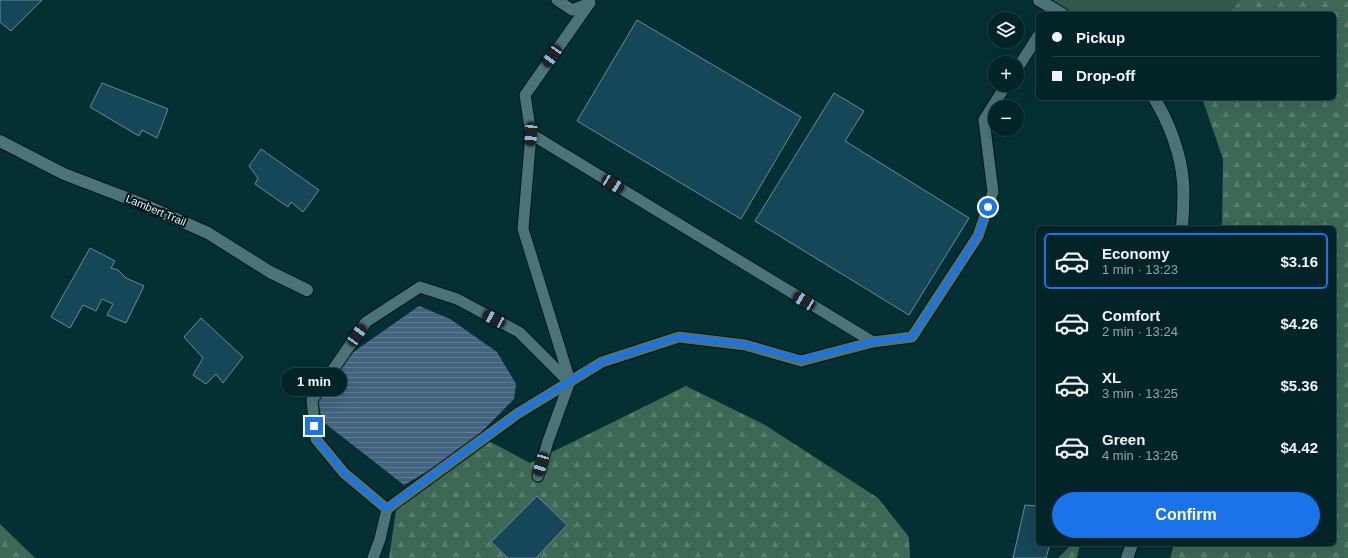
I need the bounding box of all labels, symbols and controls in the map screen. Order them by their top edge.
map controls [988,12,1024,136]
button: layers [988,12,1024,48]
text: Pickup [1076,29,1125,46]
car [540,43,564,69]
button: + [988,56,1024,92]
text: Drop-off [1076,67,1135,84]
button: − [988,100,1024,136]
car [524,122,538,146]
car [600,173,626,195]
street label: Lambert Trail [124,192,188,228]
route start [979,198,997,216]
icon: car [1054,243,1090,279]
text: Economy [1102,245,1170,262]
text: $3.16 [1280,253,1318,270]
text: 1 min · 13:23 [1102,262,1178,277]
car [791,290,817,312]
icon: car [1054,305,1090,341]
text: Comfort [1102,307,1160,324]
car [481,308,507,330]
text: $4.26 [1280,315,1318,332]
car [345,322,369,348]
text: 2 min · 13:24 [1102,324,1178,339]
icon: car [1054,367,1090,403]
callout: 1 min [281,368,347,396]
text: XL [1102,369,1121,386]
text: 1 min [297,374,331,389]
text: $5.36 [1280,377,1318,394]
text: 3 min · 13:25 [1102,386,1178,401]
route end [305,417,323,435]
icon: car [1054,429,1090,465]
text: Green [1102,431,1145,448]
text: $4.42 [1280,439,1318,456]
text: 4 min · 13:26 [1102,448,1178,463]
car [532,451,550,477]
button: Confirm [1052,492,1320,538]

